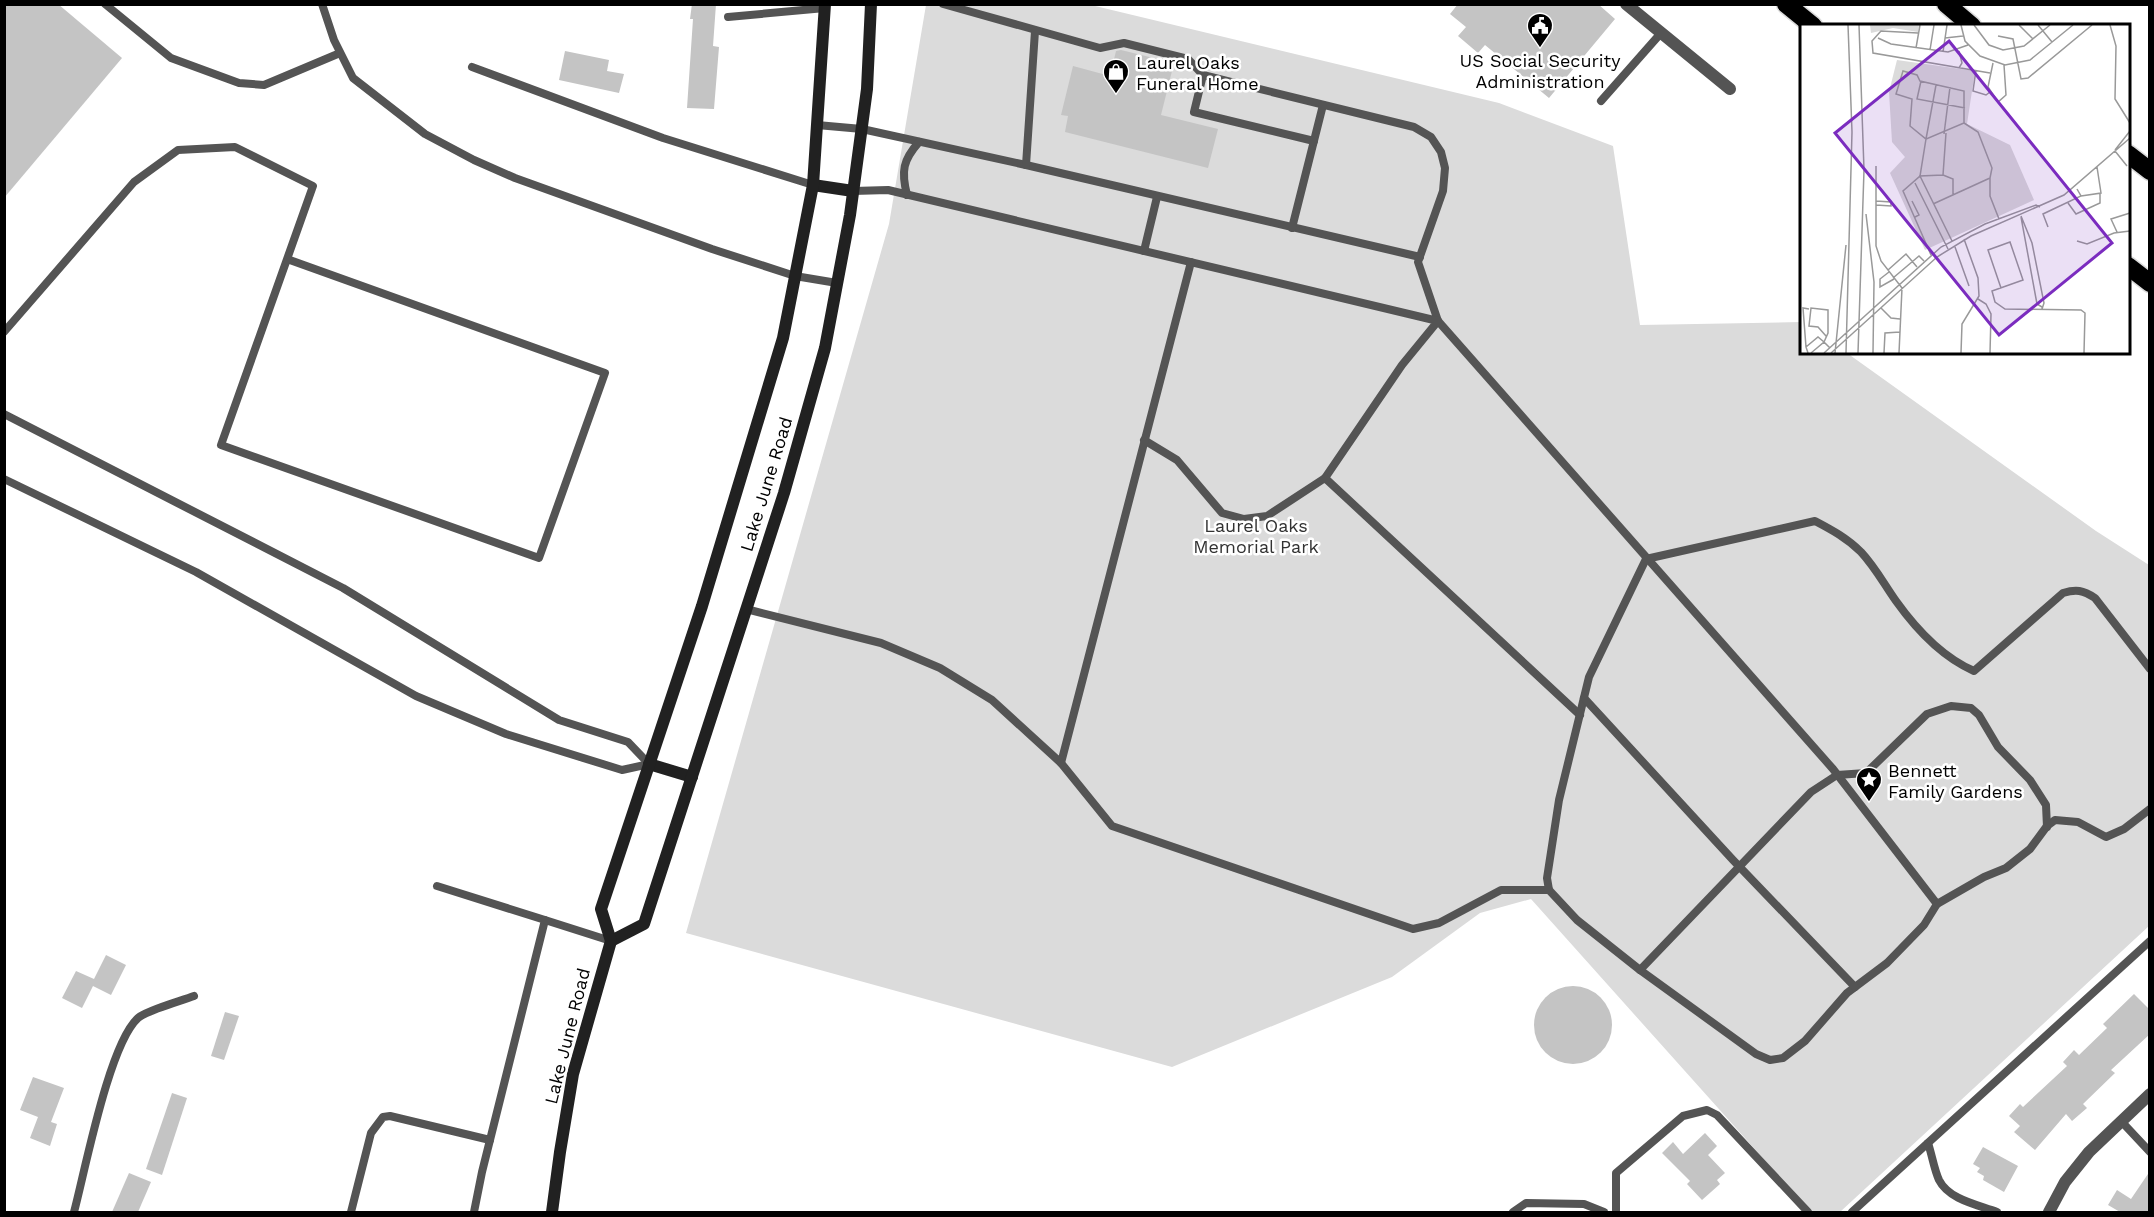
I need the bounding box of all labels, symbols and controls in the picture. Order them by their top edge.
public building icon: US Social Security Administration [1525,11,1555,49]
inset map [1800,24,2130,354]
place label: US Social Security Administration [1460,50,1621,92]
place label: Laurel Oaks Funeral Home [1136,52,1259,94]
shop icon: Laurel Oaks Funeral Home [1101,57,1131,95]
street label: Lake June Road [736,414,796,554]
park label: Laurel Oaks Memorial Park [1193,515,1319,557]
place label: Bennett Family Gardens [1888,760,2023,802]
place icon: Bennett Family Gardens [1854,765,1884,803]
street label: Lake June Road [540,966,594,1106]

